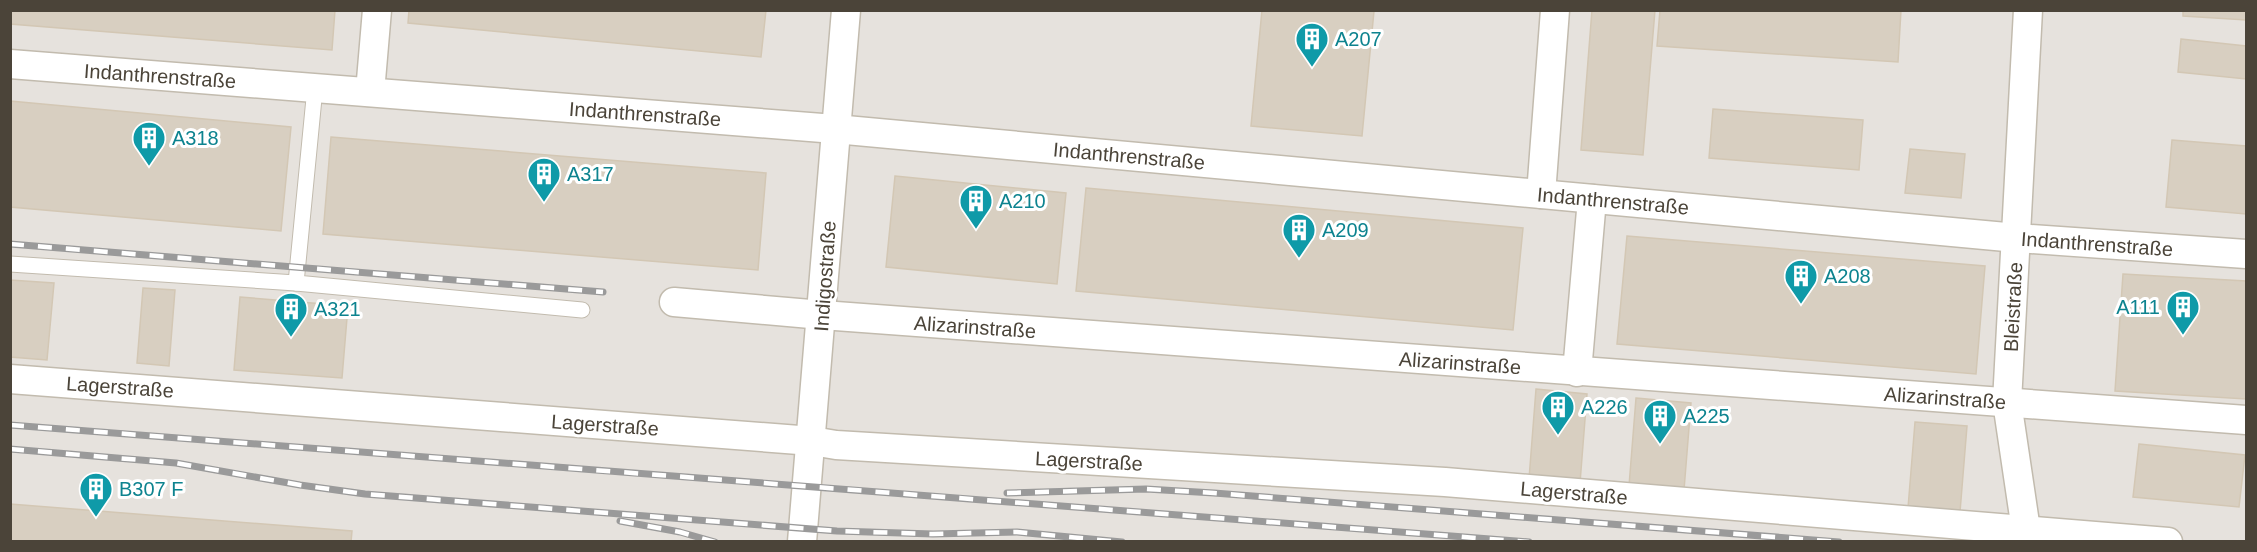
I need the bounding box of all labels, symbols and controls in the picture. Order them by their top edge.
building icon: A207 [1294,21,1330,68]
place label: A207 [1335,28,1382,50]
street label: Indanthrenstraße [83,60,237,92]
street label: Indanthrenstraße [568,98,722,130]
building icon: A318 [131,120,167,167]
place label: A318 [172,127,219,149]
street label: Indanthrenstraße [1052,138,1206,174]
building icon: A317 [526,156,562,203]
place label: A317 [567,163,614,185]
building icon: A210 [958,183,994,230]
street label: Indanthrenstraße [1536,183,1690,219]
place label: A210 [999,190,1046,212]
building icon: A209 [1281,212,1317,259]
place label: A209 [1322,219,1369,241]
street label: Indigostraße [810,220,840,332]
street label: Indanthrenstraße [2020,228,2174,260]
building icon: A208 [1783,258,1819,305]
street label: Bleistraße [2000,261,2026,353]
place label: A208 [1824,265,1871,287]
building icon: A111 [2165,289,2201,336]
building icon: A321 [273,291,309,338]
place label: A111 [2116,296,2160,318]
place label: A321 [314,298,361,320]
street label: Alizarinstraße [913,312,1037,342]
street label: Alizarinstraße [1398,348,1522,378]
street label: Lagerstraße [65,372,175,402]
street label: Alizarinstraße [1883,383,2007,413]
building icon: A226 [1540,389,1576,436]
place label: A226 [1581,396,1628,418]
building icon: A225 [1642,398,1678,445]
place label: A225 [1683,405,1730,427]
street label: Lagerstraße [550,410,660,440]
street label: Lagerstraße [1035,447,1143,475]
building icon: B307 F [78,471,114,518]
street label: Lagerstraße [1519,477,1629,509]
place label: B307 F [119,478,183,500]

